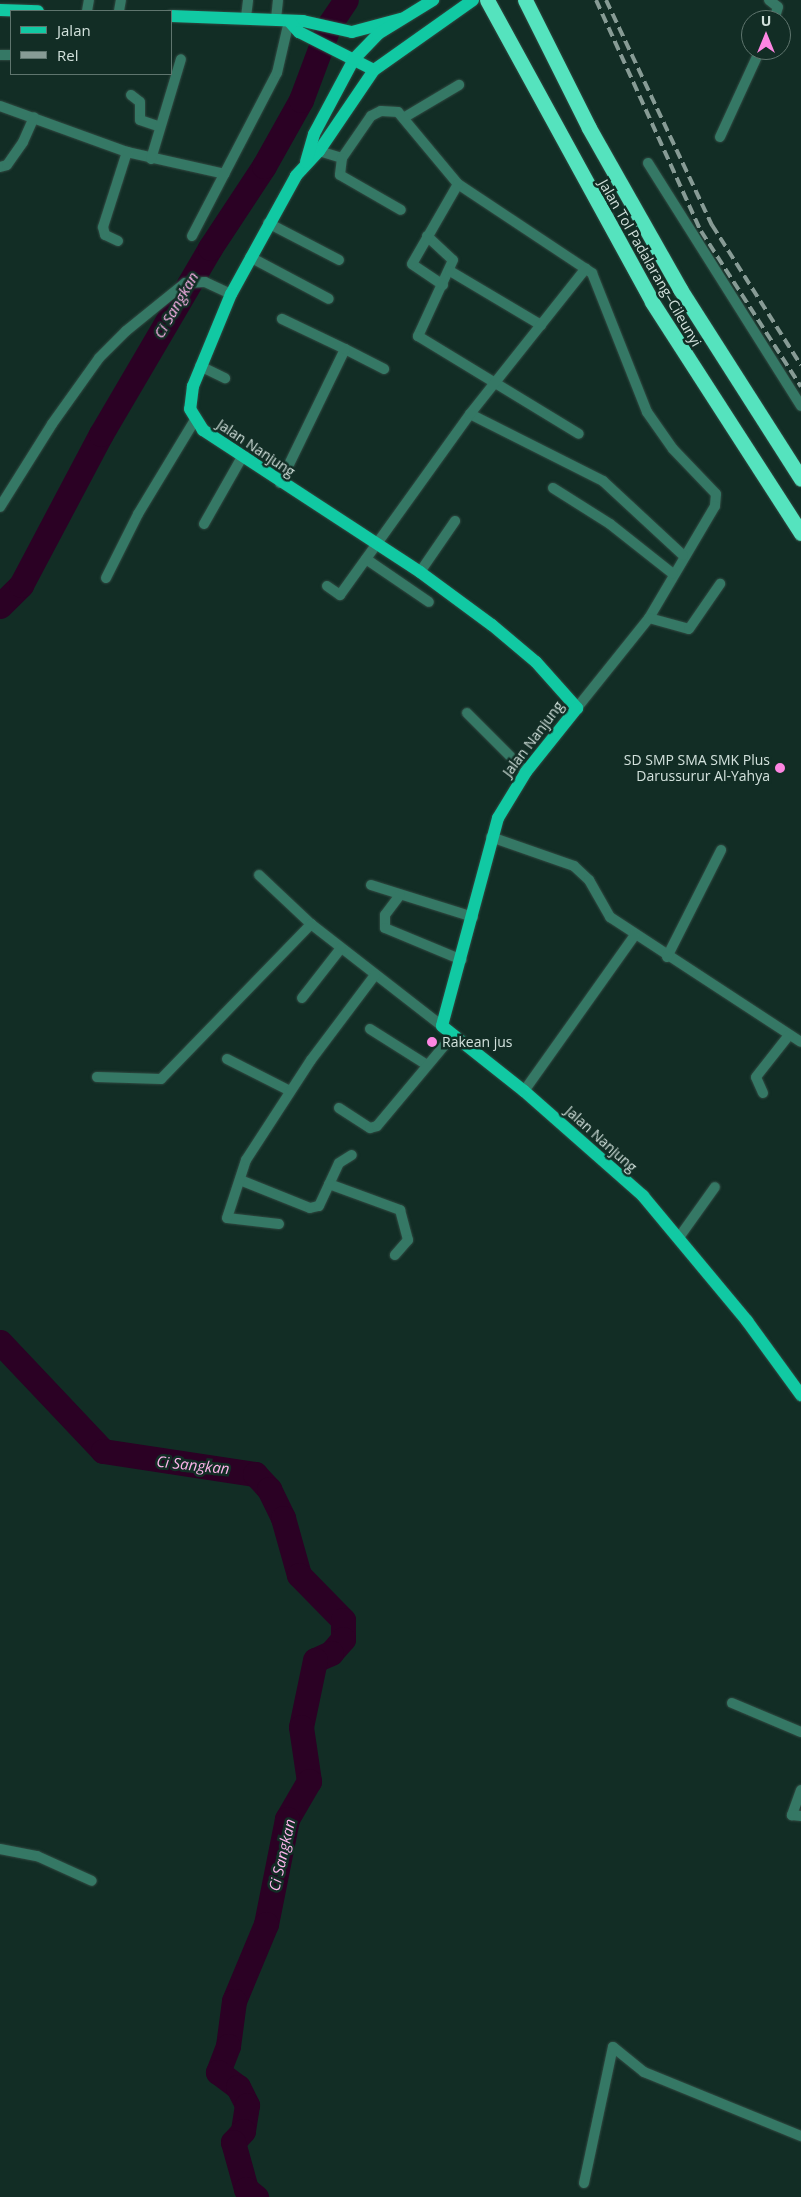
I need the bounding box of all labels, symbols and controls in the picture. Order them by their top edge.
legend [10,10,172,75]
north arrow [741,10,791,60]
text: U [761,11,771,30]
text: Jalan [57,20,91,40]
text: Rel [57,45,78,65]
street label: Jalan Tol Padalarang–Cileunyi [595,176,705,350]
water label: Ci Sangkan [150,269,202,341]
street label: Jalan Nanjung [214,416,298,480]
street label: Jalan Nanjung [499,698,567,780]
place label: SD SMP SMA SMK Plus Darussurur Al-Yahya [624,752,770,784]
marker: SD SMP SMA SMK Plus Darussurur Al-Yahya [774,762,786,774]
place label: Rakean jus [442,1034,512,1050]
marker: Rakean jus [426,1036,438,1048]
street label: Jalan Nanjung [562,1103,640,1175]
water label: Ci Sangkan [156,1452,230,1478]
water label: Ci Sangkan [265,1817,299,1893]

